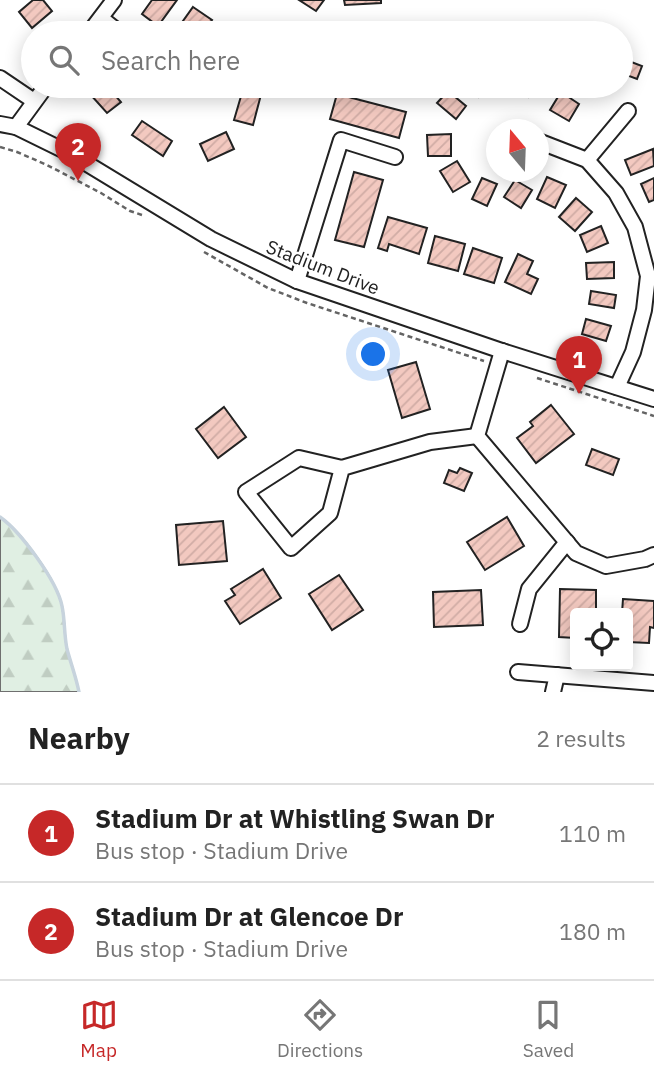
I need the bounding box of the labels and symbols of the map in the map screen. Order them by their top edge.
north arrow [486,119,549,182]
pin: 2 [55,123,101,181]
street label: Stadium Drive [263,234,383,300]
pin: 1 [556,336,602,394]
your location [356,337,390,371]

